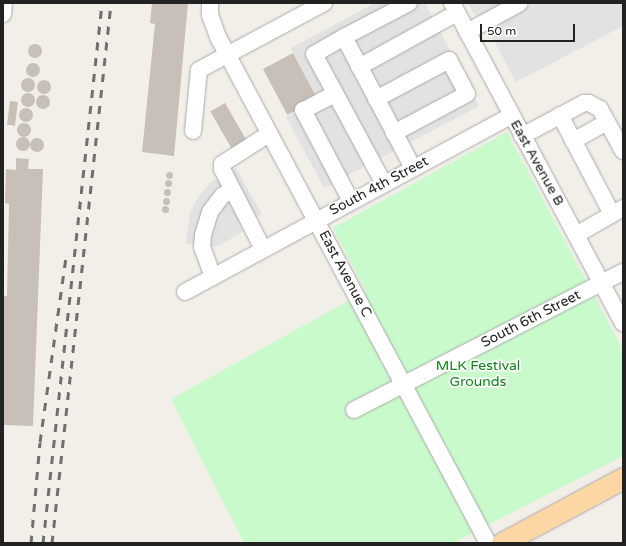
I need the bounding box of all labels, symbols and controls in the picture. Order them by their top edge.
scale bar [482,16,577,42]
text: 50 m [487,24,516,38]
street label: East Avenue B [506,117,568,209]
street label: South 4th Street [327,153,431,219]
street label: East Avenue C [315,228,375,320]
street label: South 6th Street [478,287,584,351]
park label: MLK Festival Grounds [436,358,520,390]

